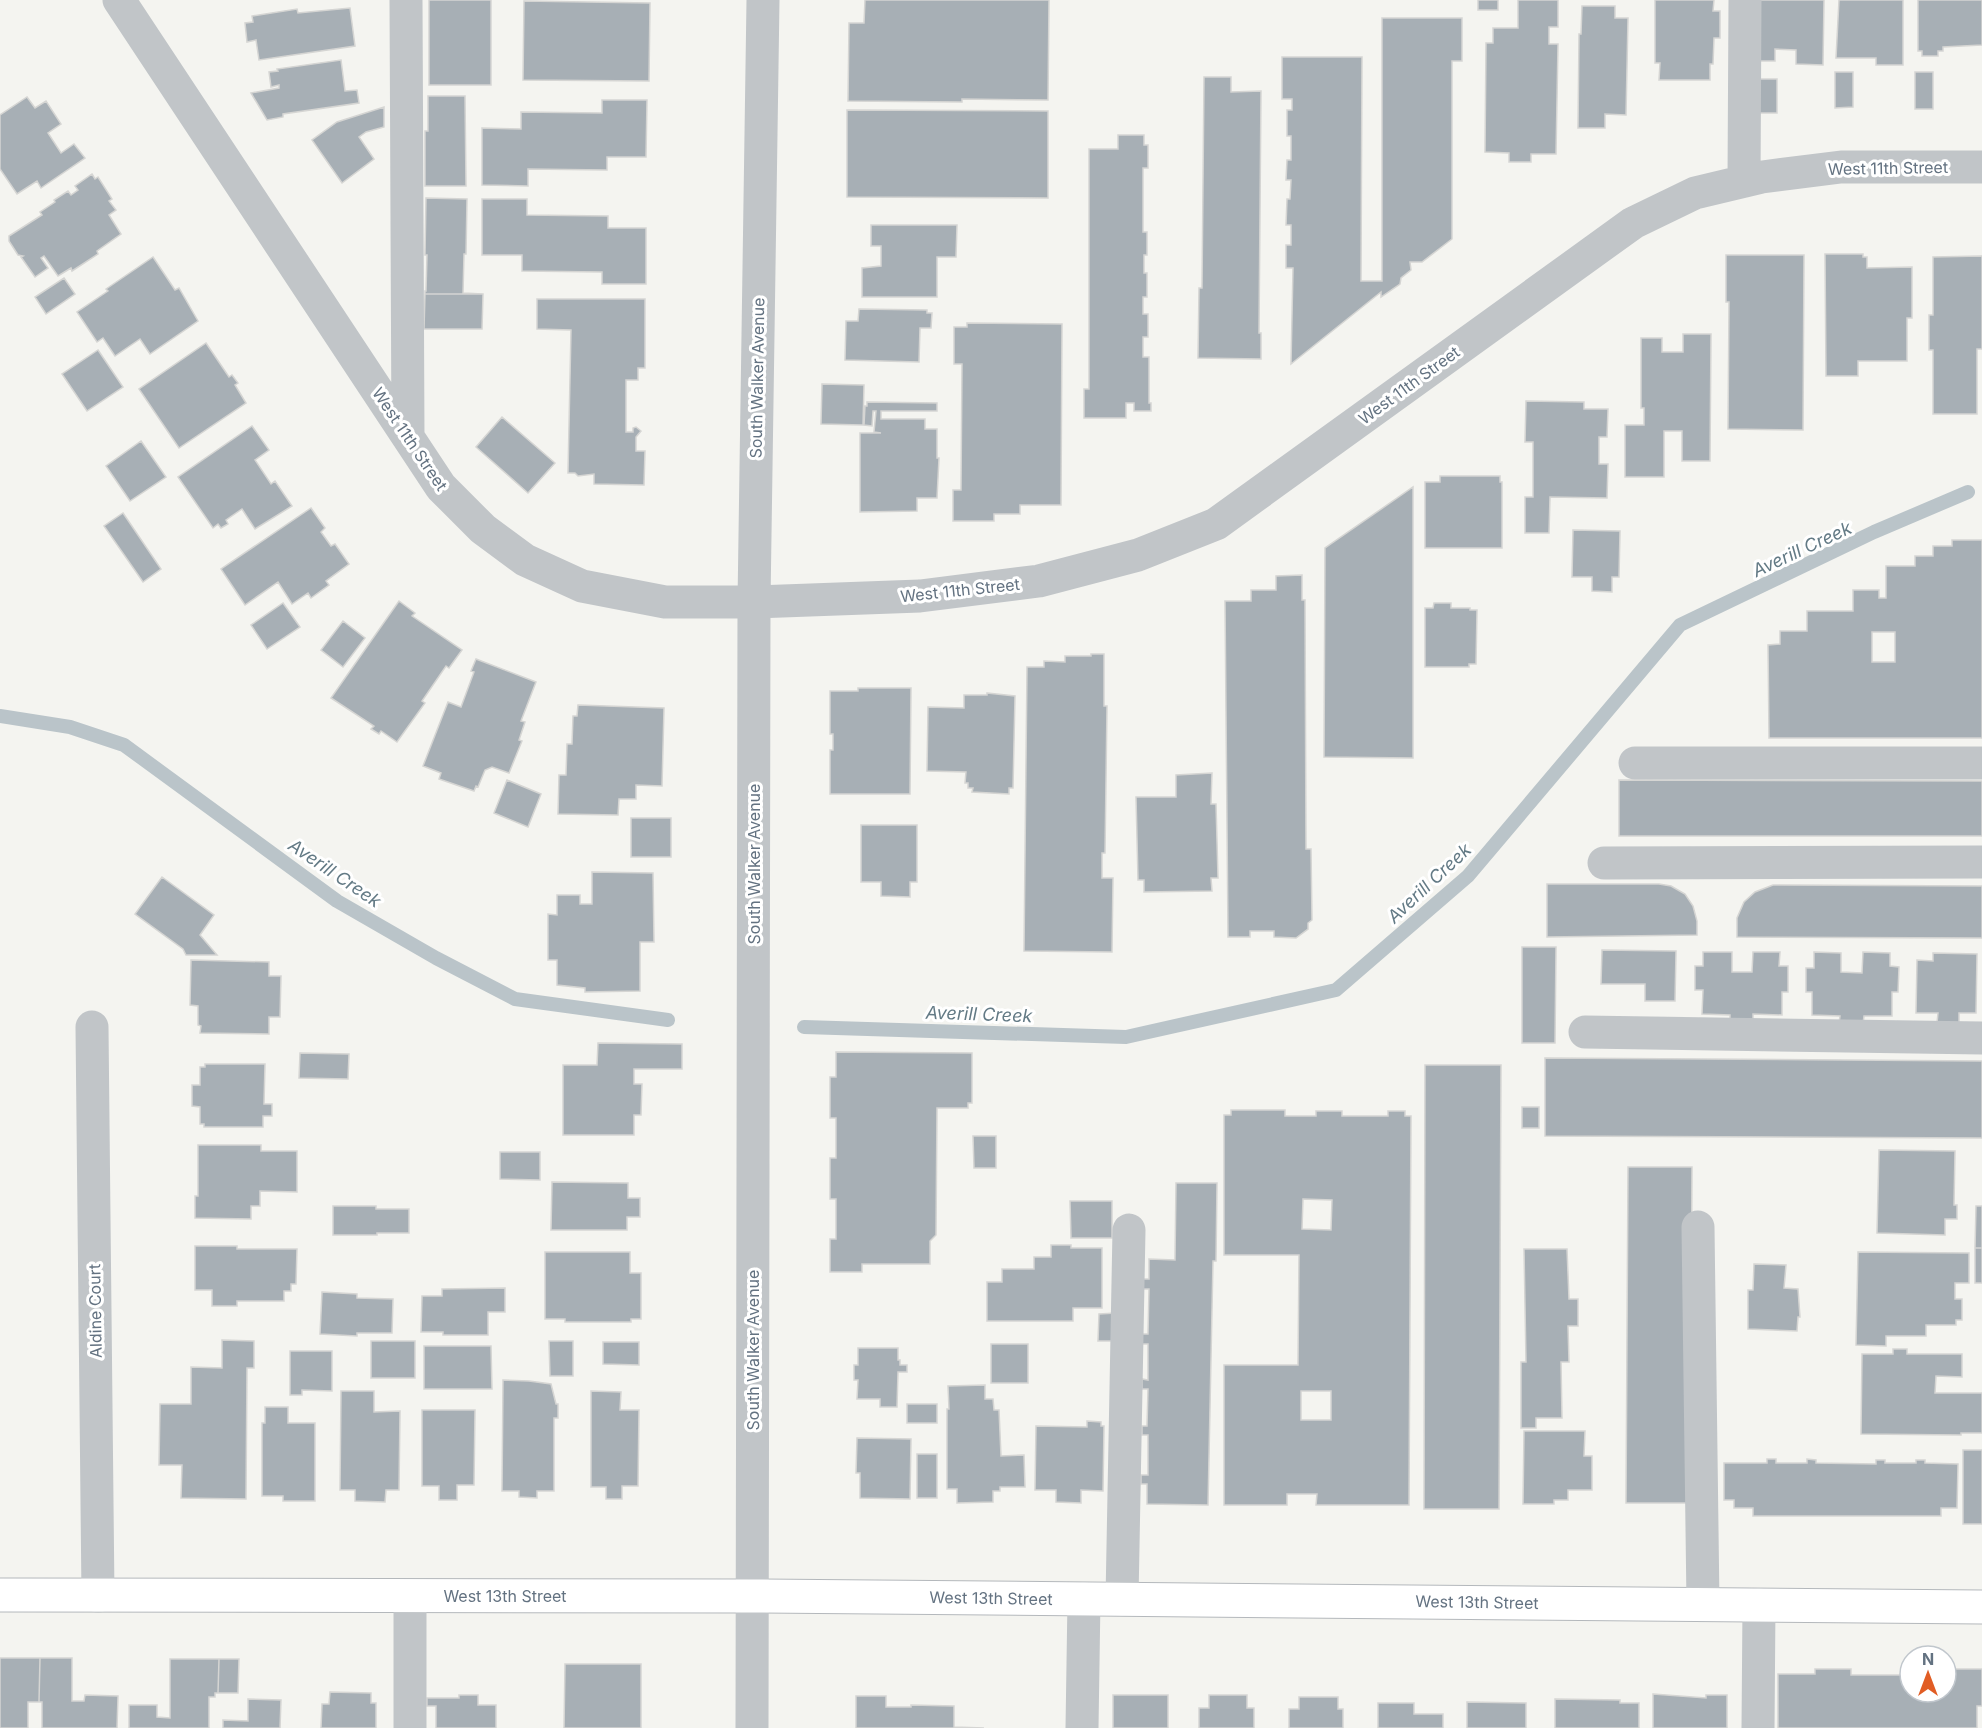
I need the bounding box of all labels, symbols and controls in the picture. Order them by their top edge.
street label: West 11th Street [1828,157,1948,179]
street label: South Walker Avenue [746,297,768,459]
street label: West 11th Street [1355,342,1463,428]
street label: West 11th Street [368,384,452,494]
water label: Averill Creek [1748,516,1856,582]
street label: West 11th Street [899,574,1021,606]
street label: South Walker Avenue [744,784,764,944]
water label: Averill Creek [284,834,386,912]
water label: Averill Creek [1382,838,1476,928]
water label: Averill Creek [924,1002,1034,1026]
street label: Aldine Court [84,1264,106,1358]
street label: South Walker Avenue [743,1270,763,1430]
street label: West 13th Street [443,1586,567,1606]
street label: West 13th Street [929,1587,1053,1609]
street label: West 13th Street [1415,1591,1539,1613]
north arrow [1898,1644,1958,1704]
text: N [1922,1649,1934,1669]

